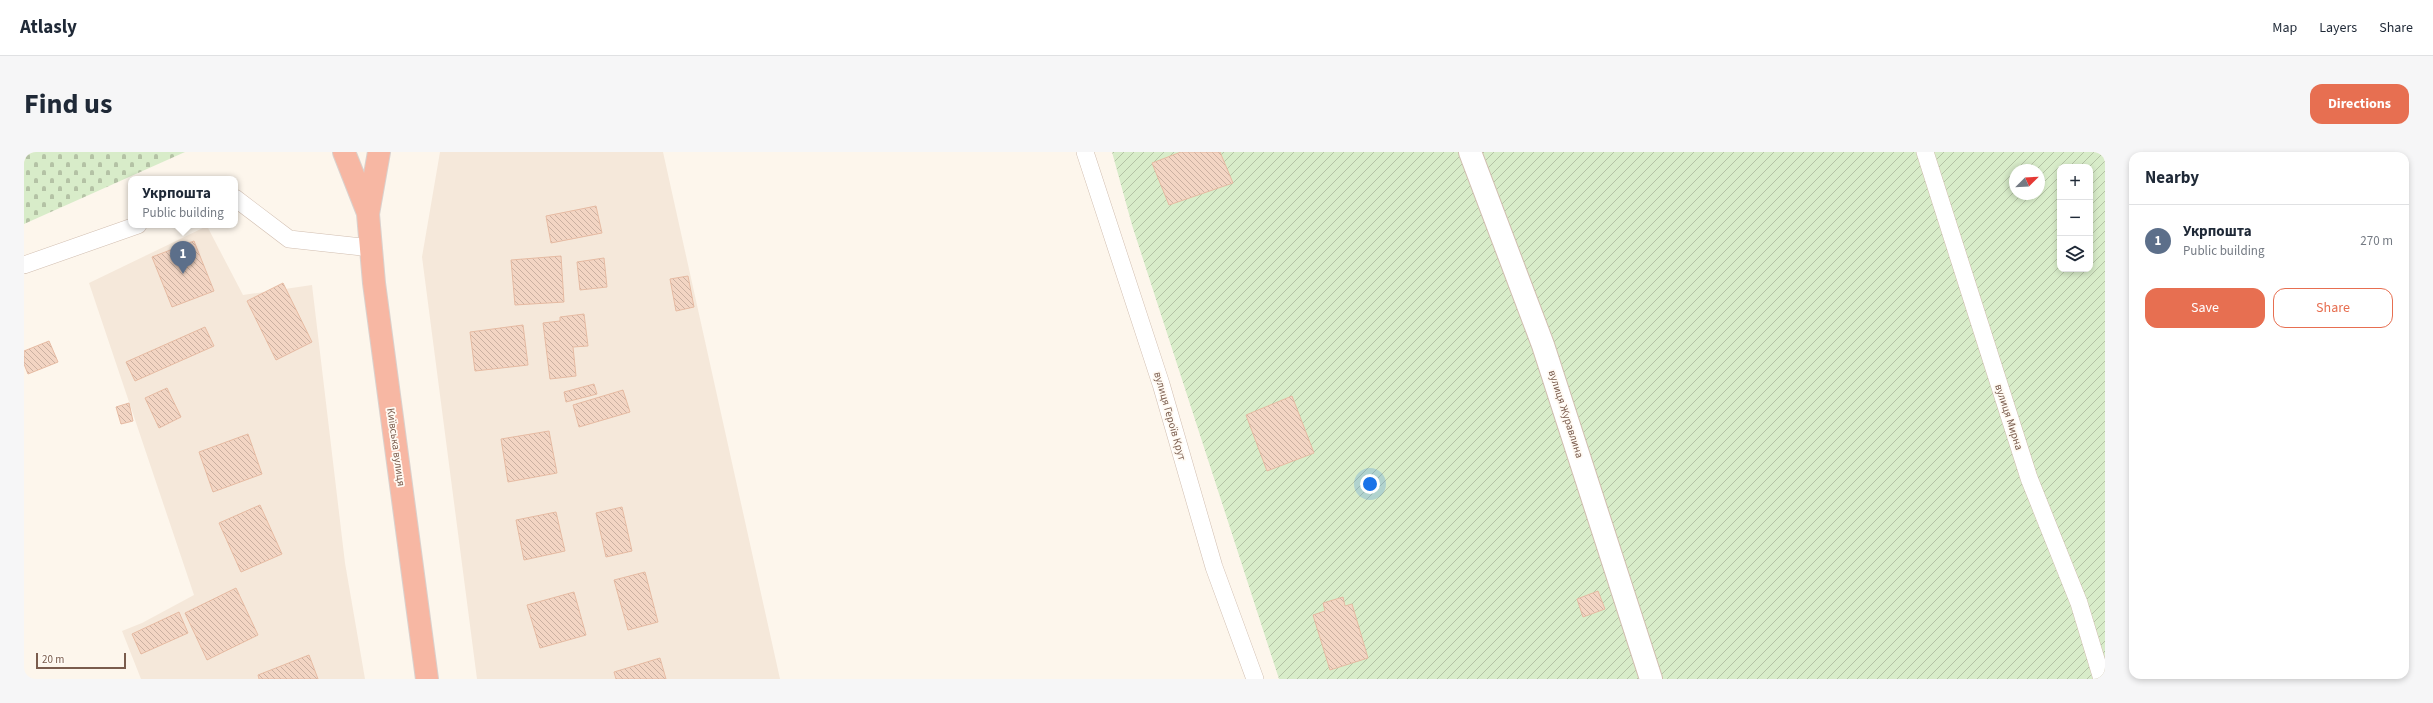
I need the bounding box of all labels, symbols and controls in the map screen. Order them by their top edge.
text: Atlasly [20,14,77,41]
text: Map [2272,18,2297,38]
text: Layers [2319,18,2357,38]
text: Share [2379,18,2413,38]
text: Find us [24,84,112,124]
button: Directions [2310,84,2409,124]
north arrow [2009,164,2045,200]
map controls [2057,164,2093,272]
button: + [2057,164,2093,200]
text: Nearby [2145,166,2199,190]
popup [128,176,238,228]
text: Укрпошта [142,183,211,204]
button: − [2057,200,2093,236]
text: Public building [142,204,224,222]
text: Укрпошта [2183,221,2252,242]
text: 1 [2155,232,2161,250]
text: 270 m [2360,232,2393,250]
button: layers [2057,236,2093,272]
pin: 1 [170,241,196,274]
text: Public building [2183,242,2265,260]
button: Save [2145,288,2265,328]
button: Share [2273,288,2393,328]
street label: вулиця Журавлина [1545,368,1587,460]
street label: вулиця Героїв Крут [1150,370,1190,462]
street label: вулиця Мирна [1991,382,2027,452]
street label: Київська вулиця [383,407,409,487]
your location [1360,474,1380,494]
scale bar [36,651,126,670]
text: 20 m [42,652,64,667]

